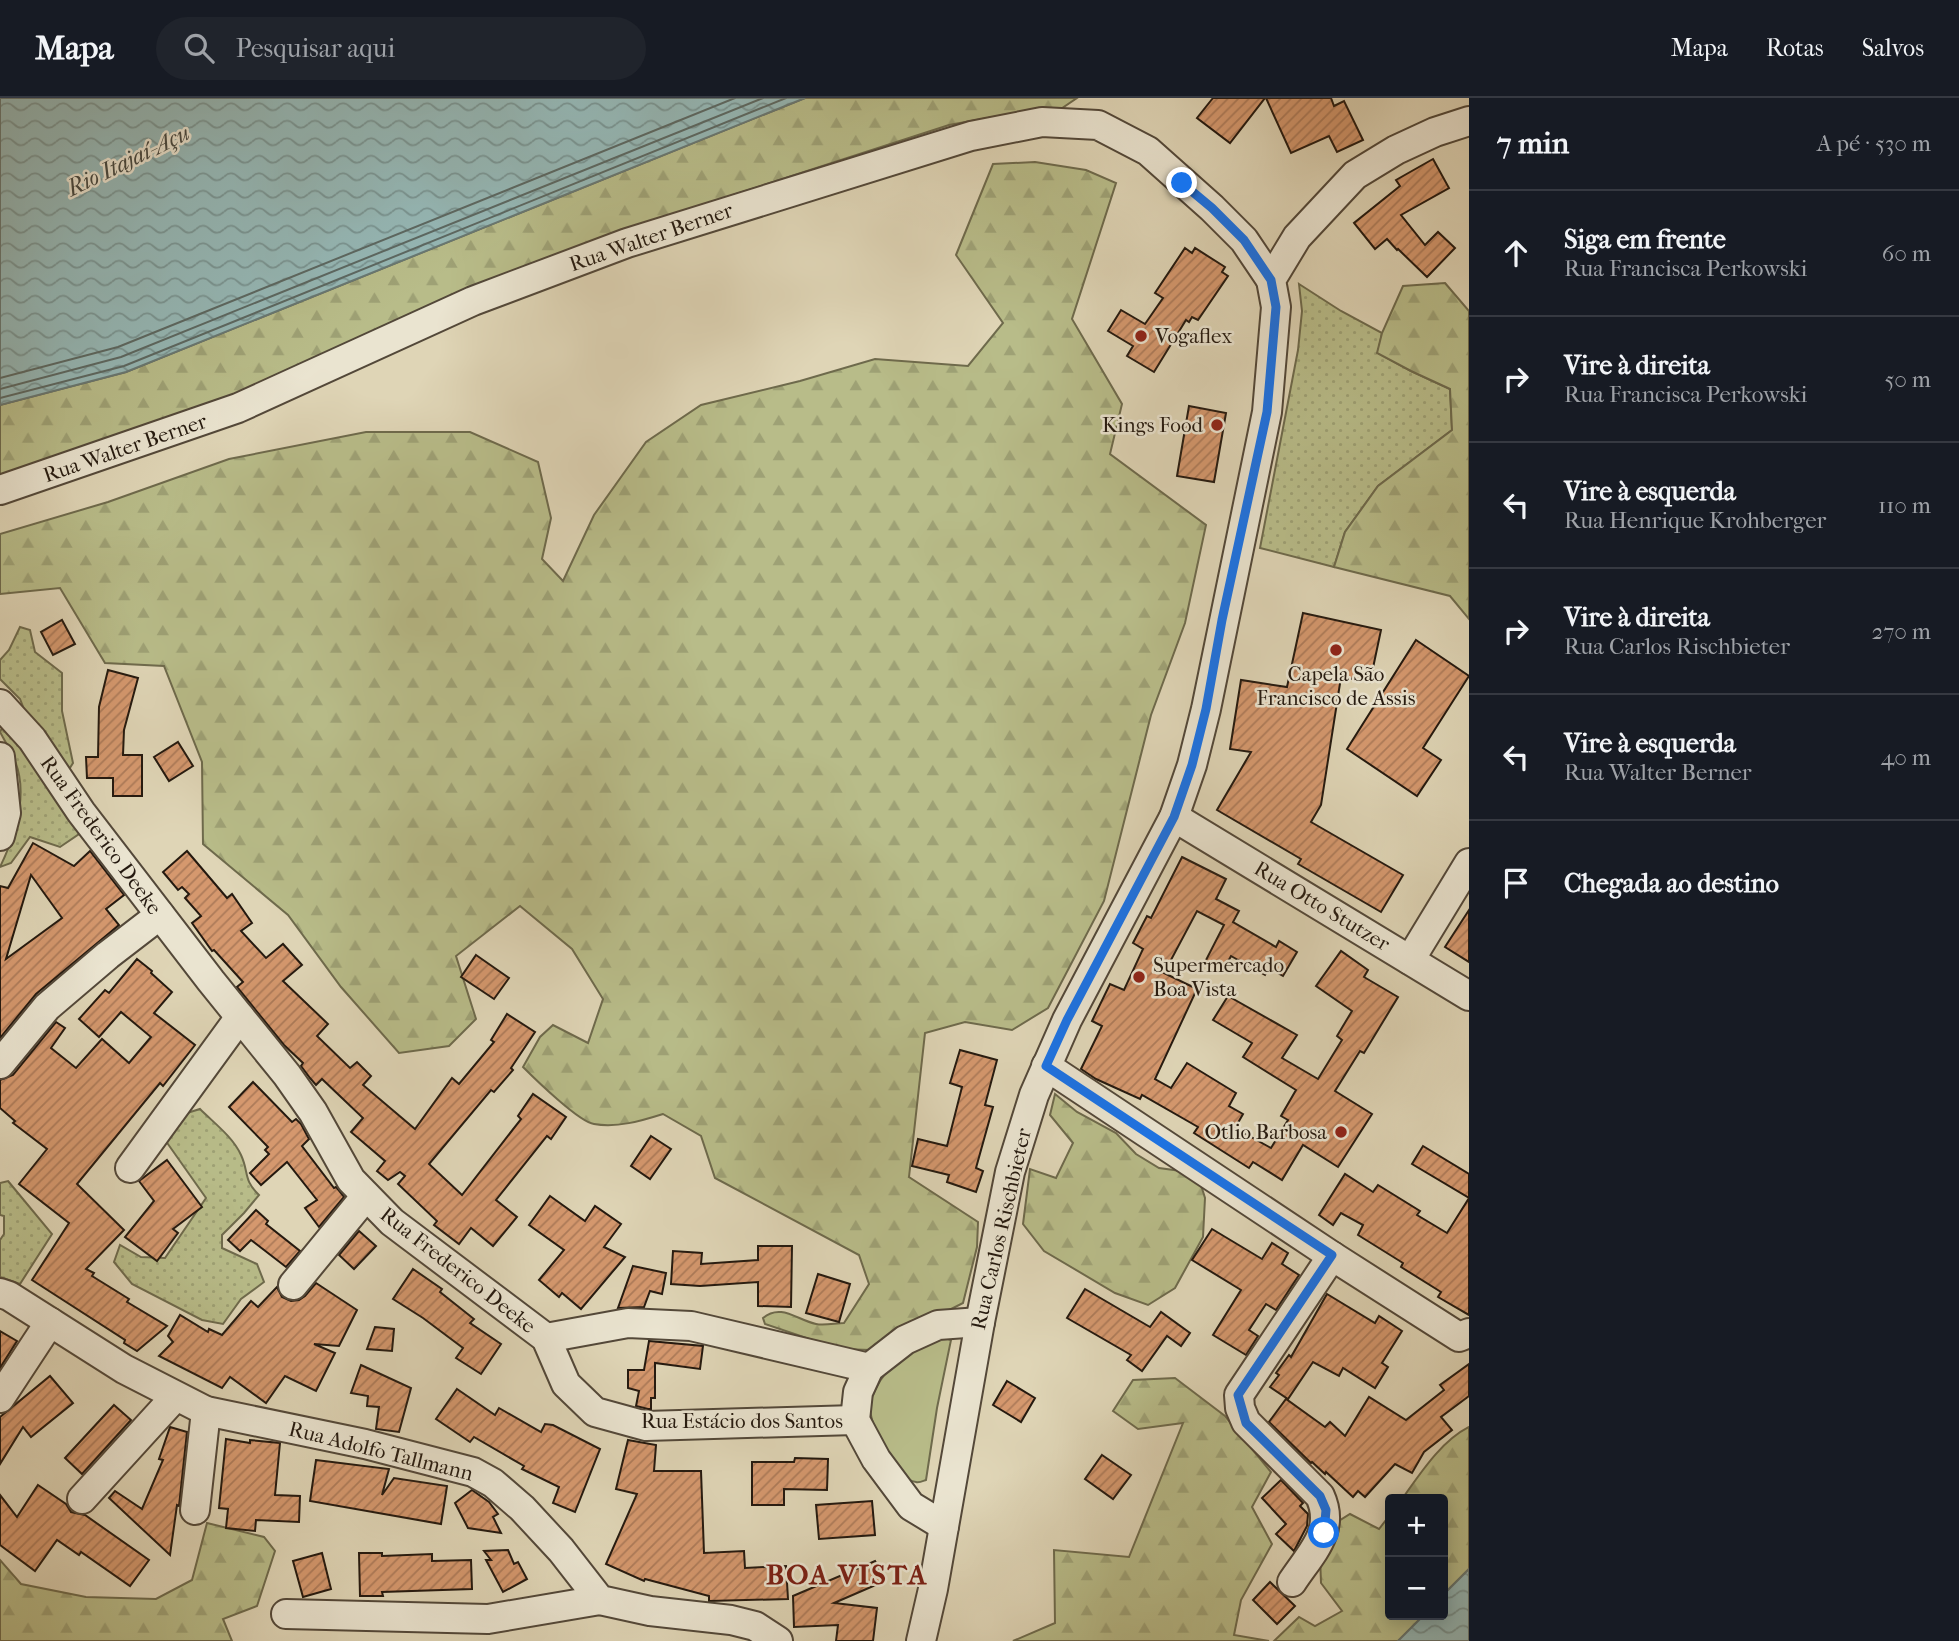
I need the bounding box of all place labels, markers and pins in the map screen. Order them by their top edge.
place label: Vogaflex [1154,324,1232,348]
marker: Vogaflex [1133,328,1149,344]
place label: Kings Food [1102,413,1204,437]
marker: Kings Food [1209,417,1225,433]
marker: Capela São Francisco de Assis [1328,642,1344,658]
place label: Capela São Francisco de Assis [1256,662,1416,710]
place label: Supermercado Boa Vista [1153,953,1284,1001]
marker: Supermercado Boa Vista [1131,969,1147,985]
place label: Otlio Barbosa [1204,1120,1327,1144]
marker: Otlio Barbosa [1333,1124,1349,1140]

